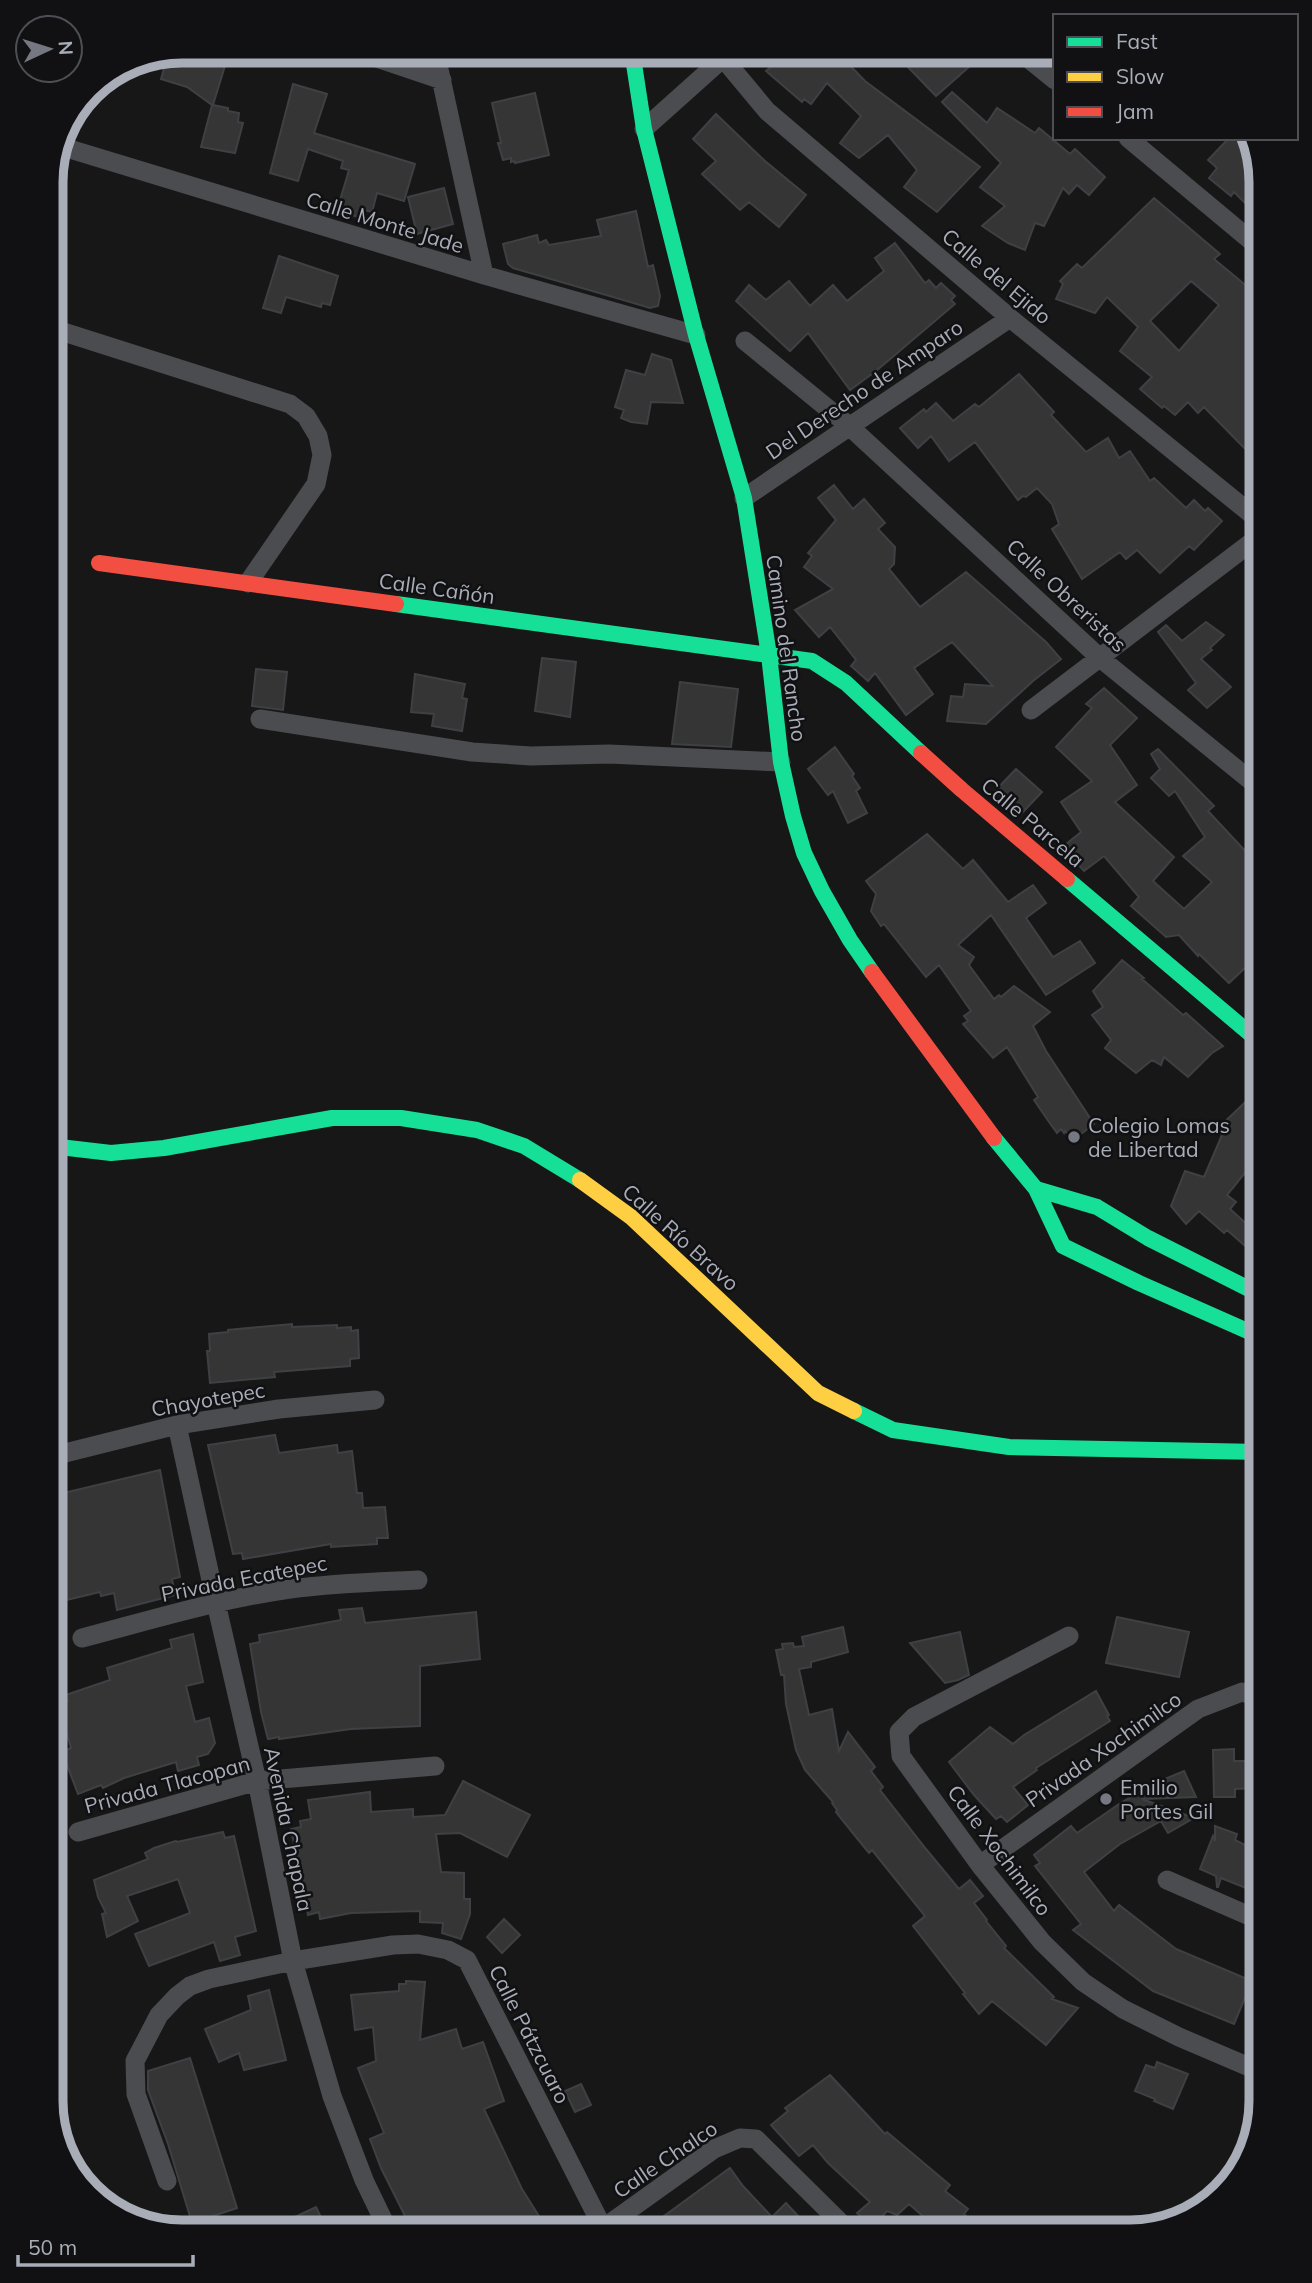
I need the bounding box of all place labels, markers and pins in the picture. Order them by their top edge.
place label: Colegio Lomas de Libertad [1088,1112,1230,1162]
marker: Colegio Lomas de Libertad [1066,1129,1082,1145]
place label: Emilio Portes Gil [1120,1774,1213,1824]
marker: Emilio Portes Gil [1098,1791,1114,1807]

